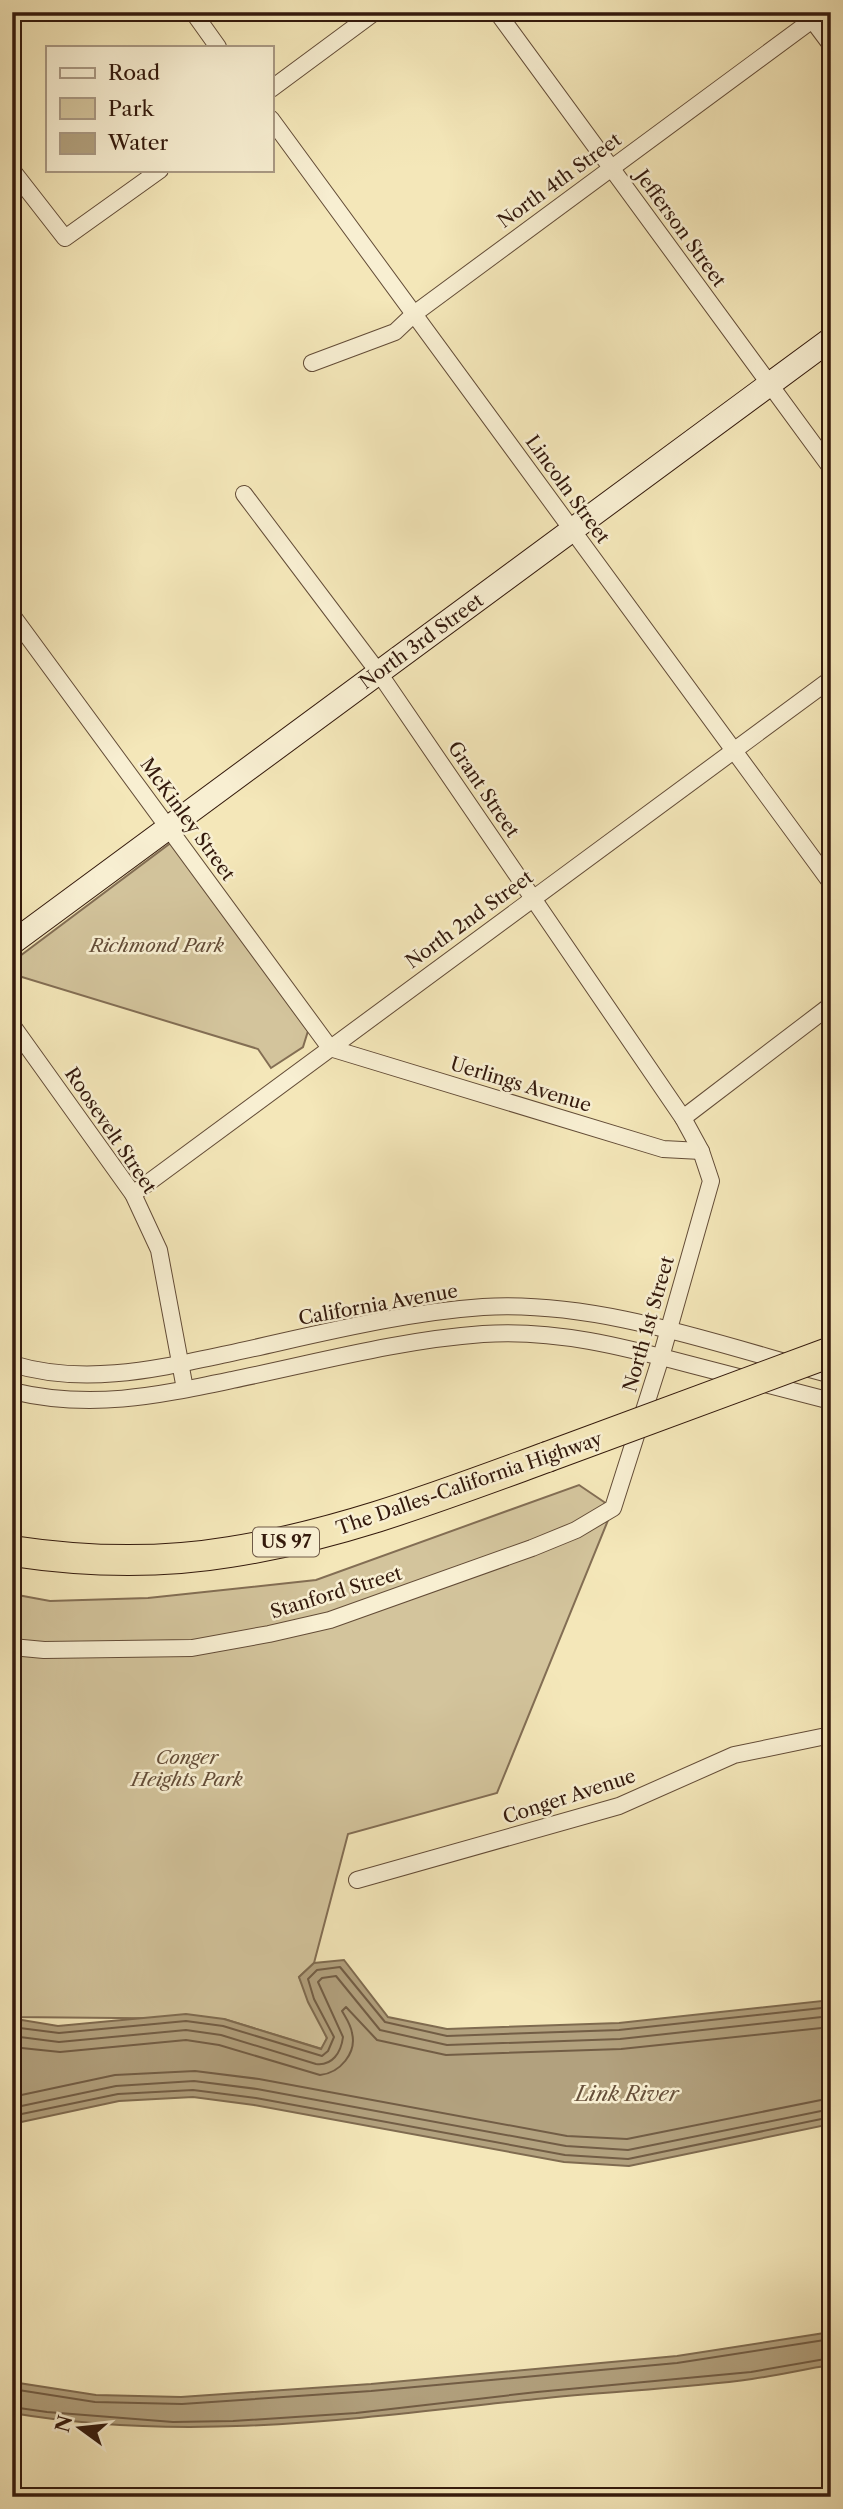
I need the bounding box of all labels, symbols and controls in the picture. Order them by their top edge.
legend [46,46,273,172]
text: Road [108,60,160,85]
text: Park [108,96,154,121]
street label: North 4th Street [493,128,626,233]
text: Water [107,130,168,155]
street label: Jefferson Street [629,163,731,292]
street label: Lincoln Street [521,431,615,548]
street label: North 3rd Street [355,589,488,694]
street label: Grant Street [443,737,524,842]
street label: McKinley Street [135,753,240,885]
street label: North 2nd Street [401,865,538,973]
park label: Richmond Park [88,934,224,957]
street label: Uerlings Avenue [448,1052,594,1117]
street label: Roosevelt Street [60,1063,161,1198]
street label: North 1st Street [618,1253,679,1395]
street label: California Avenue [297,1279,460,1330]
street label: The Dalles-California Highway [333,1427,606,1540]
road number: US 97 [253,1527,319,1556]
street label: Stanford Street [268,1561,405,1623]
park label: Conger Heights Park [129,1746,243,1791]
street label: Conger Avenue [500,1764,638,1829]
water label: Link River [573,2081,680,2106]
north arrow [46,2394,116,2464]
text: N [51,2413,77,2435]

